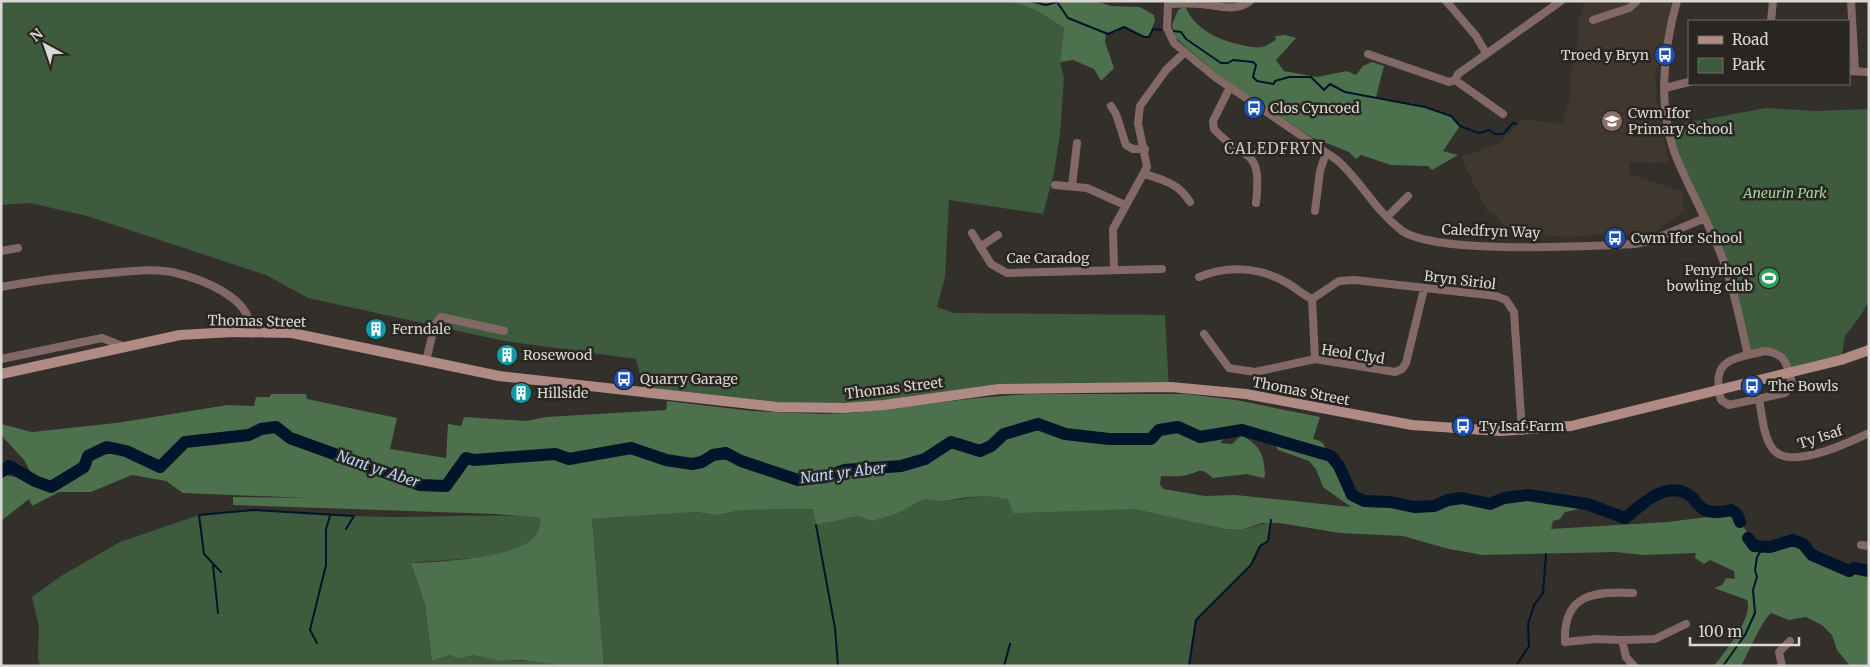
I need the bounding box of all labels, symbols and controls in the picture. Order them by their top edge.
north arrow [20,20,70,70]
legend [1688,20,1850,85]
text: N [27,25,47,45]
text: Road [1732,30,1768,49]
bus stop icon: Troed y Bryn [1653,43,1677,67]
place label: Troed y Bryn [1561,46,1649,64]
text: Park [1732,55,1766,74]
bus stop icon: Clos Cyncoed [1242,96,1266,120]
place label: Clos Cyncoed [1270,99,1360,117]
place label: Cwm Ifor Primary School [1628,104,1733,138]
school or university icon: Cwm Ifor Primary School [1600,109,1624,133]
district label: CALEDFRYN [1224,139,1324,158]
park label: Aneurin Park [1742,184,1827,202]
street label: Caledfryn Way [1441,220,1541,242]
bus stop icon: Cwm Ifor School [1603,226,1627,250]
place label: Cwm Ifor School [1631,229,1743,247]
street label: Cae Caradog [1006,249,1090,267]
place label: Penyrhoel bowling club [1666,261,1754,295]
sports icon: Penyrhoel bowling club [1757,266,1781,290]
street label: Bryn Siriol [1423,267,1498,293]
street label: Thomas Street [207,311,307,331]
building icon: Ferndale [364,317,388,341]
place label: Ferndale [392,320,451,338]
street label: Heol Clyd [1320,340,1387,368]
building icon: Rosewood [495,343,519,367]
place label: Rosewood [523,346,593,364]
bus stop icon: Quarry Garage [612,367,636,391]
place label: Quarry Garage [640,370,738,388]
street label: Thomas Street [844,373,945,403]
street label: Thomas Street [1251,373,1352,409]
bus stop icon: The Bowls [1740,374,1764,398]
place label: The Bowls [1768,377,1839,395]
building icon: Hillside [509,381,533,405]
place label: Hillside [537,384,588,402]
bus stop icon: Ty Isaf Farm [1451,414,1475,438]
place label: Ty Isaf Farm [1479,417,1564,435]
street label: Ty Isaf [1795,421,1845,453]
water label: Nant yr Aber [334,445,423,492]
water label: Nant yr Aber [799,458,888,487]
scale bar [1690,614,1799,646]
text: 100 m [1698,622,1742,641]

